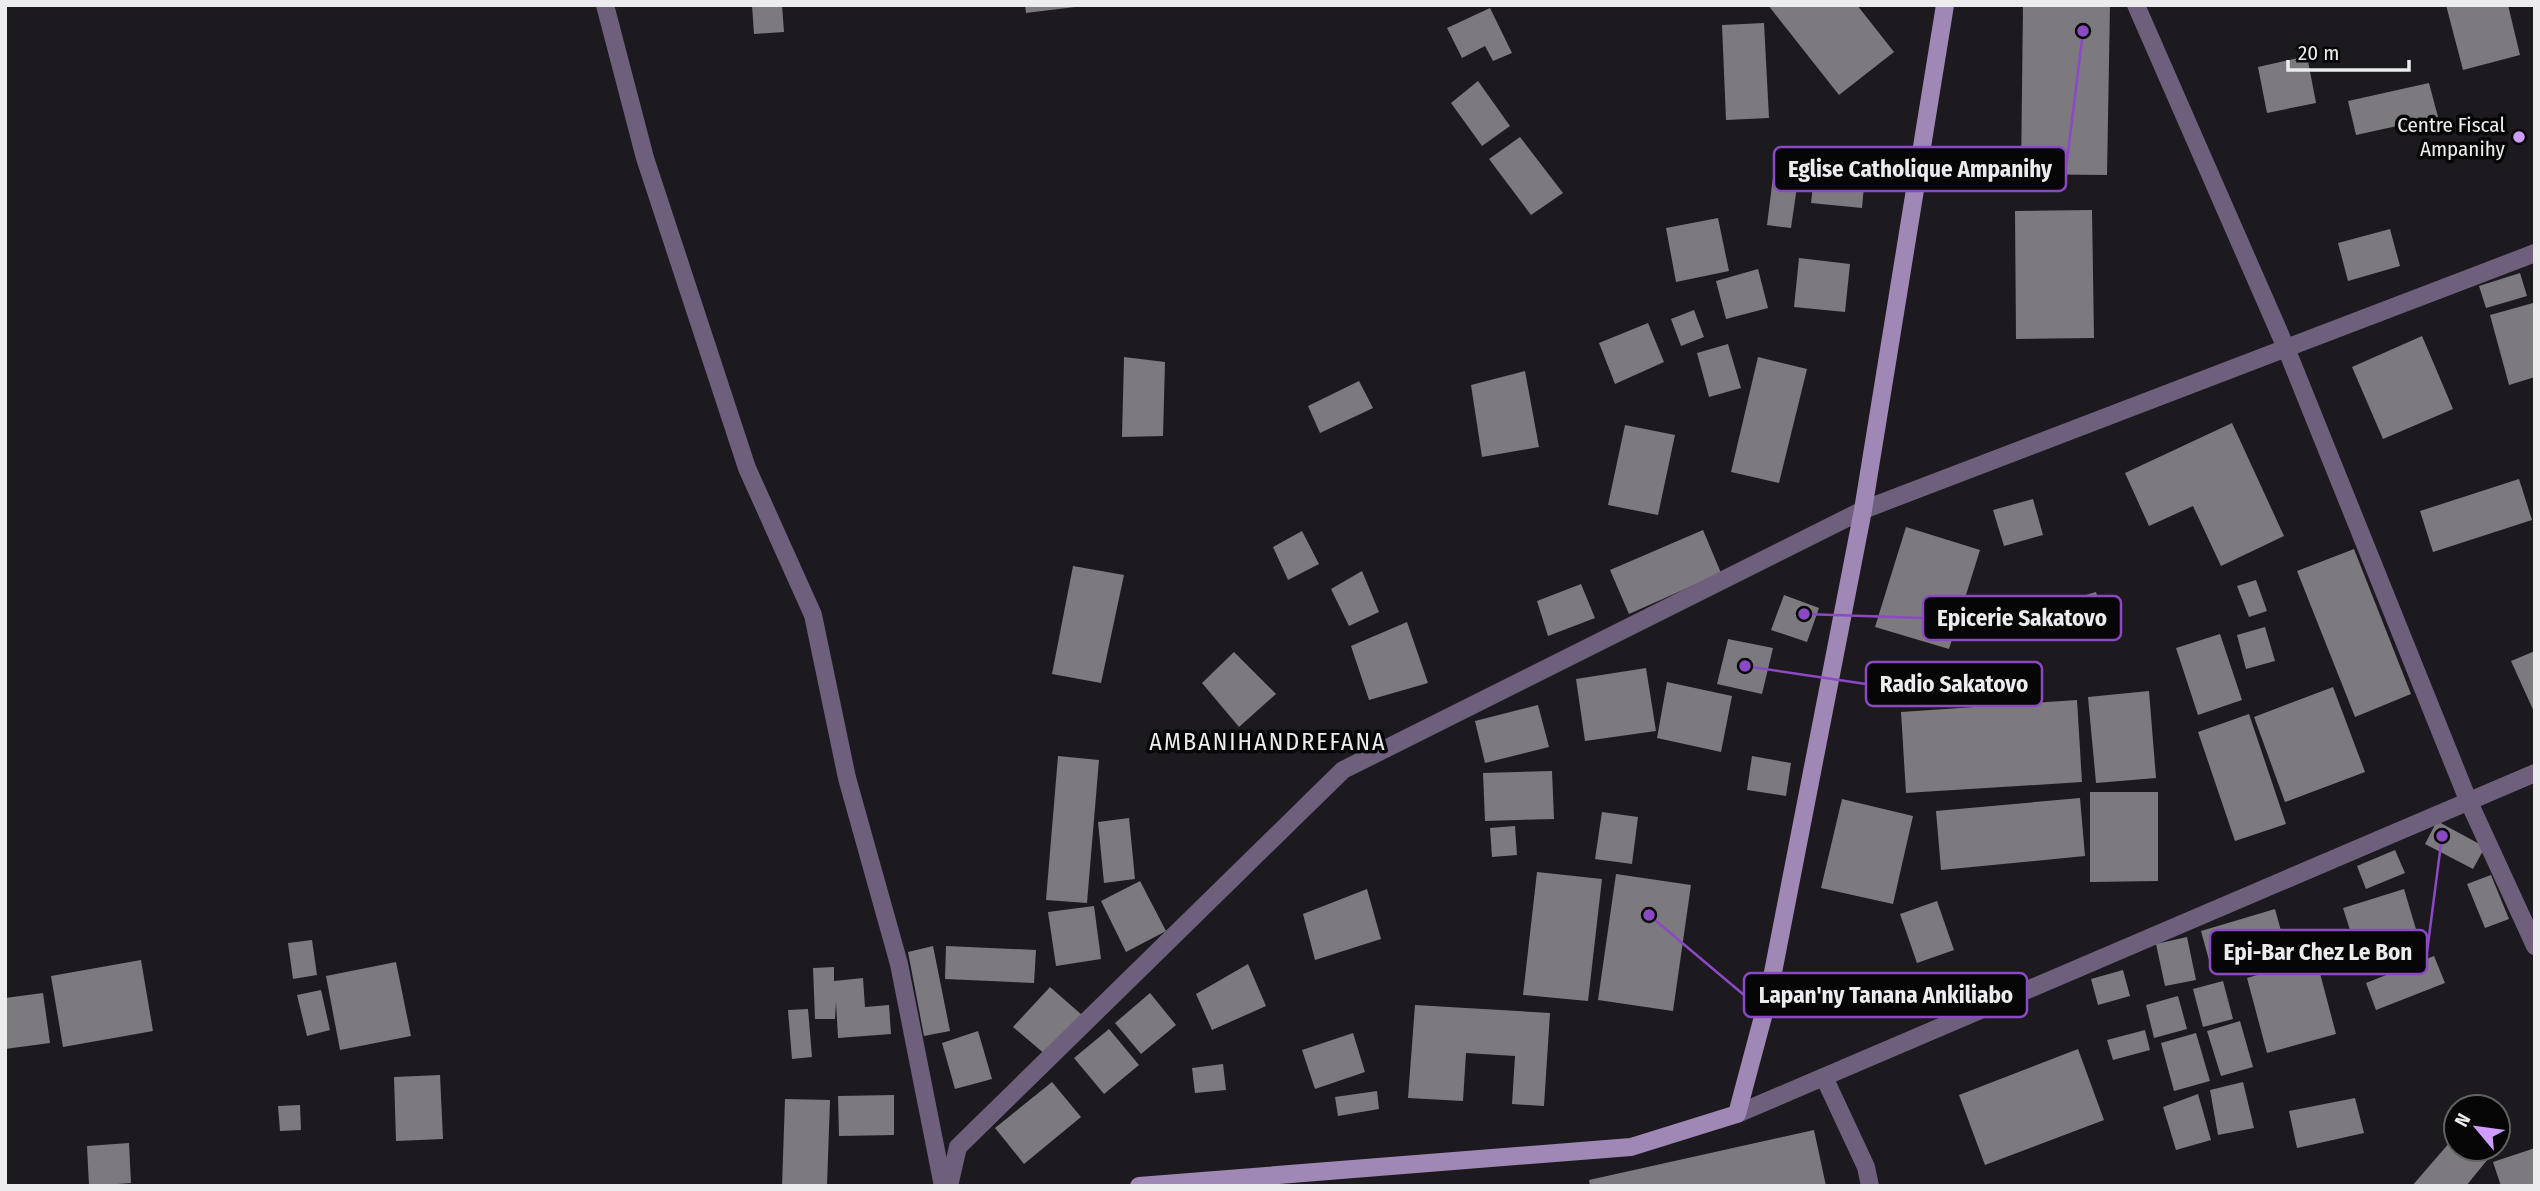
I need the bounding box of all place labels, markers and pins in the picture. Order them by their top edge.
place label: Centre Fiscal Ampanihy [2397,112,2506,162]
marker: Centre Fiscal Ampanihy [2511,129,2527,145]
callout: Eglise Catholique Ampanihy [1774,147,2066,191]
callout: Epicerie Sakatovo [1923,596,2121,640]
callout: Radio Sakatovo [1866,662,2042,706]
callout: Epi-Bar Chez Le Bon [2210,930,2427,974]
callout: Lapan'ny Tanana Ankiliabo [1744,973,2027,1017]

